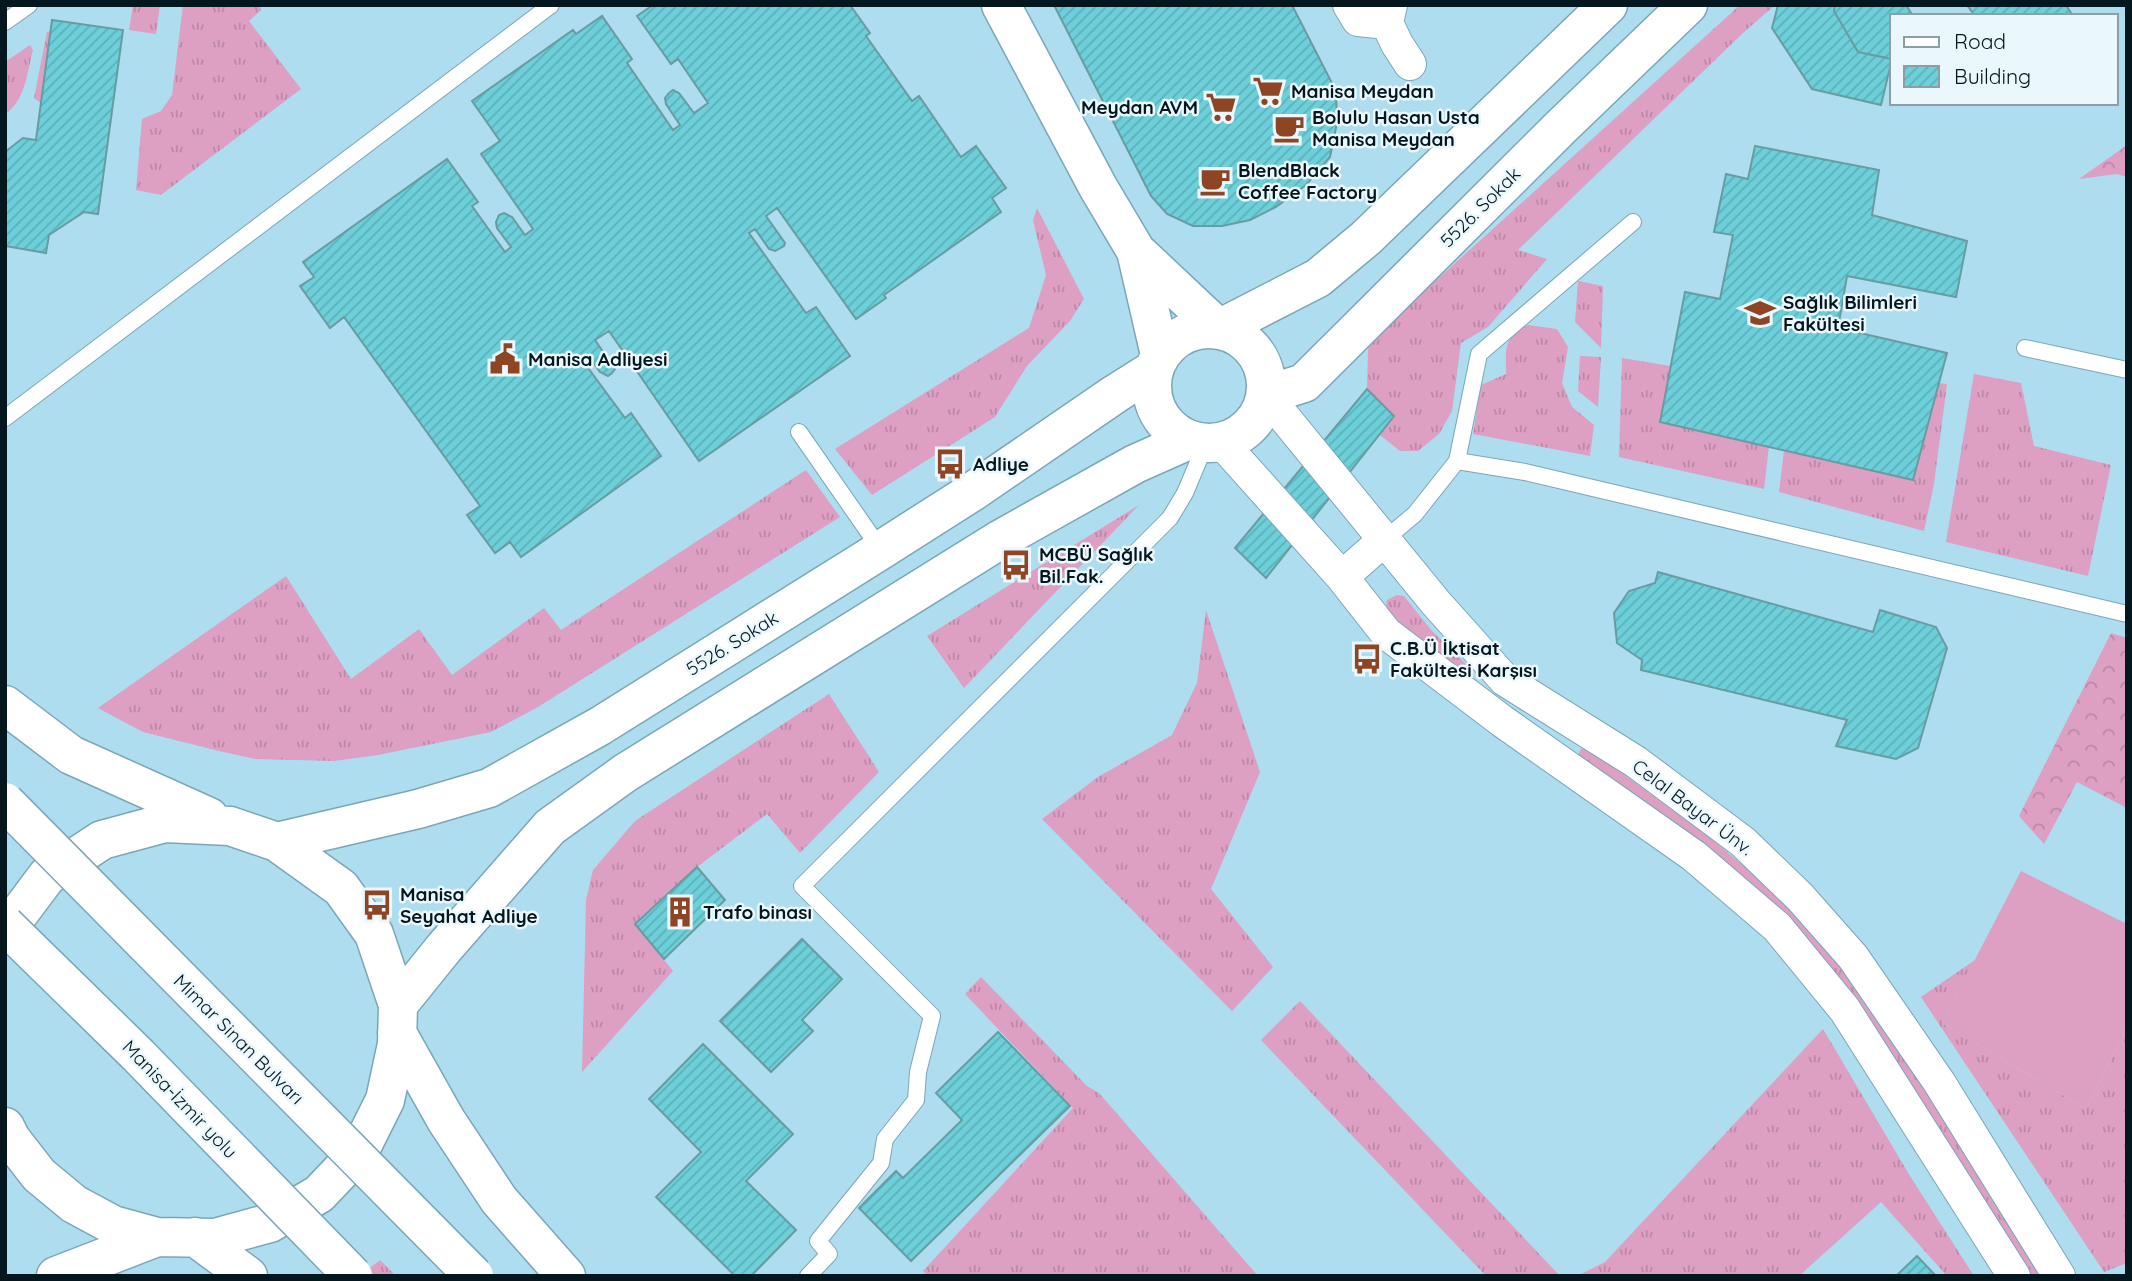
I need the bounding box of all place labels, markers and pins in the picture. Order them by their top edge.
supermarket icon: Manisa Meydan [1251,74,1285,108]
place label: Manisa Meydan [1291,79,1434,103]
supermarket icon: Meydan AVM [1204,90,1238,124]
place label: Meydan AVM [1081,95,1198,119]
place label: Bolulu Hasan Usta Manisa Meydan [1312,105,1480,151]
cafe icon: Bolulu Hasan Usta Manisa Meydan [1272,111,1306,145]
place label: BlendBlack Coffee Factory [1238,158,1377,204]
cafe icon: BlendBlack Coffee Factory [1198,164,1232,198]
place label: Sağlık Bilimleri Fakültesi [1783,290,1917,336]
school or university icon: Sağlık Bilimleri Fakültesi [1743,296,1777,330]
public building icon: Manisa Adliyesi [488,342,522,376]
place label: Manisa Adliyesi [528,347,667,371]
bus stop icon: Adliye [933,447,967,481]
place label: Adliye [973,452,1029,476]
place label: MCBÜ Sağlık Bil.Fak. [1039,542,1154,588]
bus stop icon: MCBÜ Sağlık Bil.Fak. [999,548,1033,582]
place label: C.B.Ü İktisat Fakültesi Karşısı [1390,636,1537,682]
bus stop icon: C.B.Ü İktisat Fakültesi Karşısı [1350,642,1384,676]
place label: Manisa Seyahat Adliye [400,882,538,928]
bus stop icon: Manisa Seyahat Adliye [360,888,394,922]
building icon: Trafo binası [663,895,697,929]
place label: Trafo binası [703,900,812,924]

